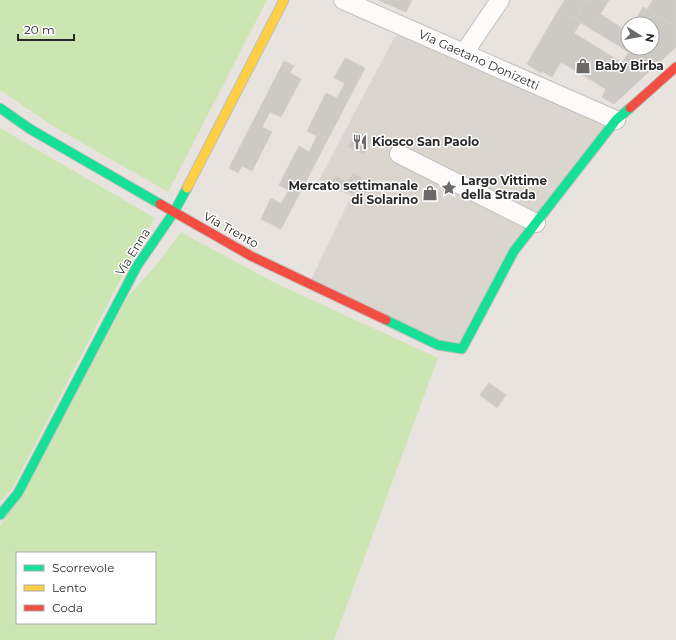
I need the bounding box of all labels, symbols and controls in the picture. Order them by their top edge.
scale bar [18,16,74,42]
north arrow [620,16,660,56]
text: 20 m [24,22,55,37]
street label: Via Gaetano Donizetti [417,26,542,93]
text: N [642,32,658,44]
shop icon: Baby Birba [574,57,592,75]
place label: Baby Birba [595,58,664,73]
restaurant icon: Kiosco San Paolo [351,133,369,151]
place label: Kiosco San Paolo [372,134,479,149]
place label: Largo Vittime della Strada [461,173,547,202]
place label: Mercato settimanale di Solarino [288,178,418,207]
place icon: Largo Vittime della Strada [440,179,458,197]
shop icon: Mercato settimanale di Solarino [421,184,439,202]
street label: Via Trento [201,208,261,251]
street label: Via Enna [112,225,153,278]
legend [16,552,156,624]
text: Scorrevole [52,560,114,575]
text: Lento [52,580,87,595]
text: Coda [52,600,83,615]

